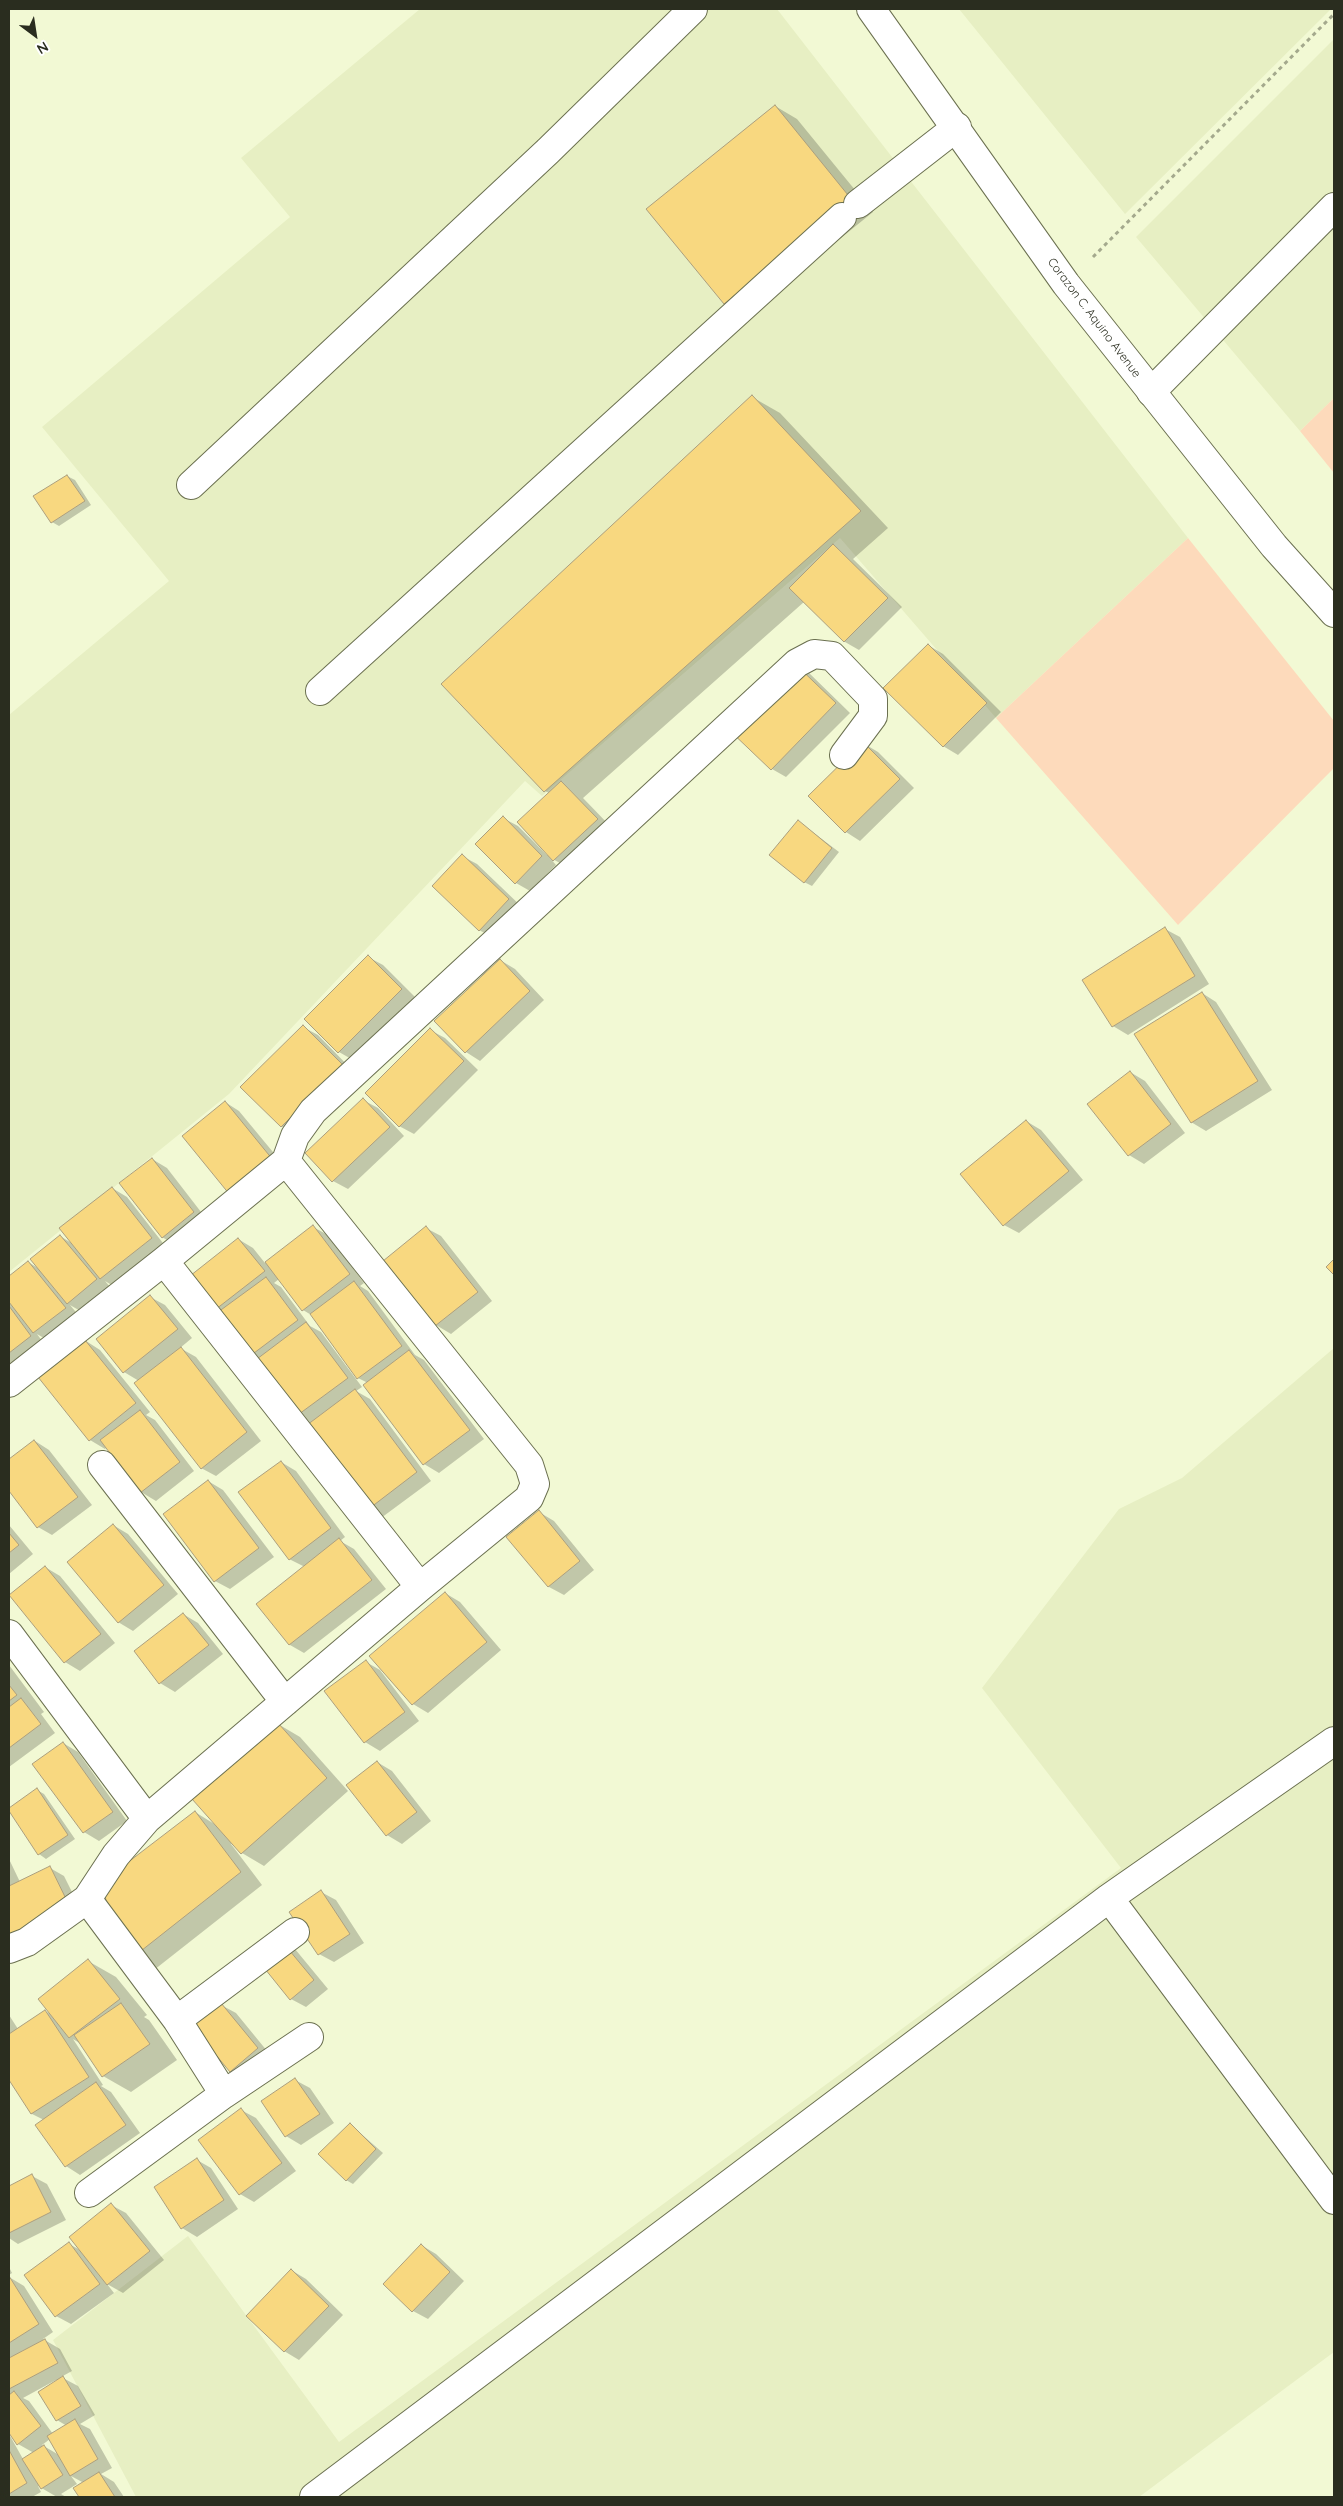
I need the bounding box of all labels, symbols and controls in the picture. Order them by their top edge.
north arrow [10,10,60,60]
text: N [34,37,52,58]
street label: Corazon C. Aquino Avenue [1044,255,1144,381]

